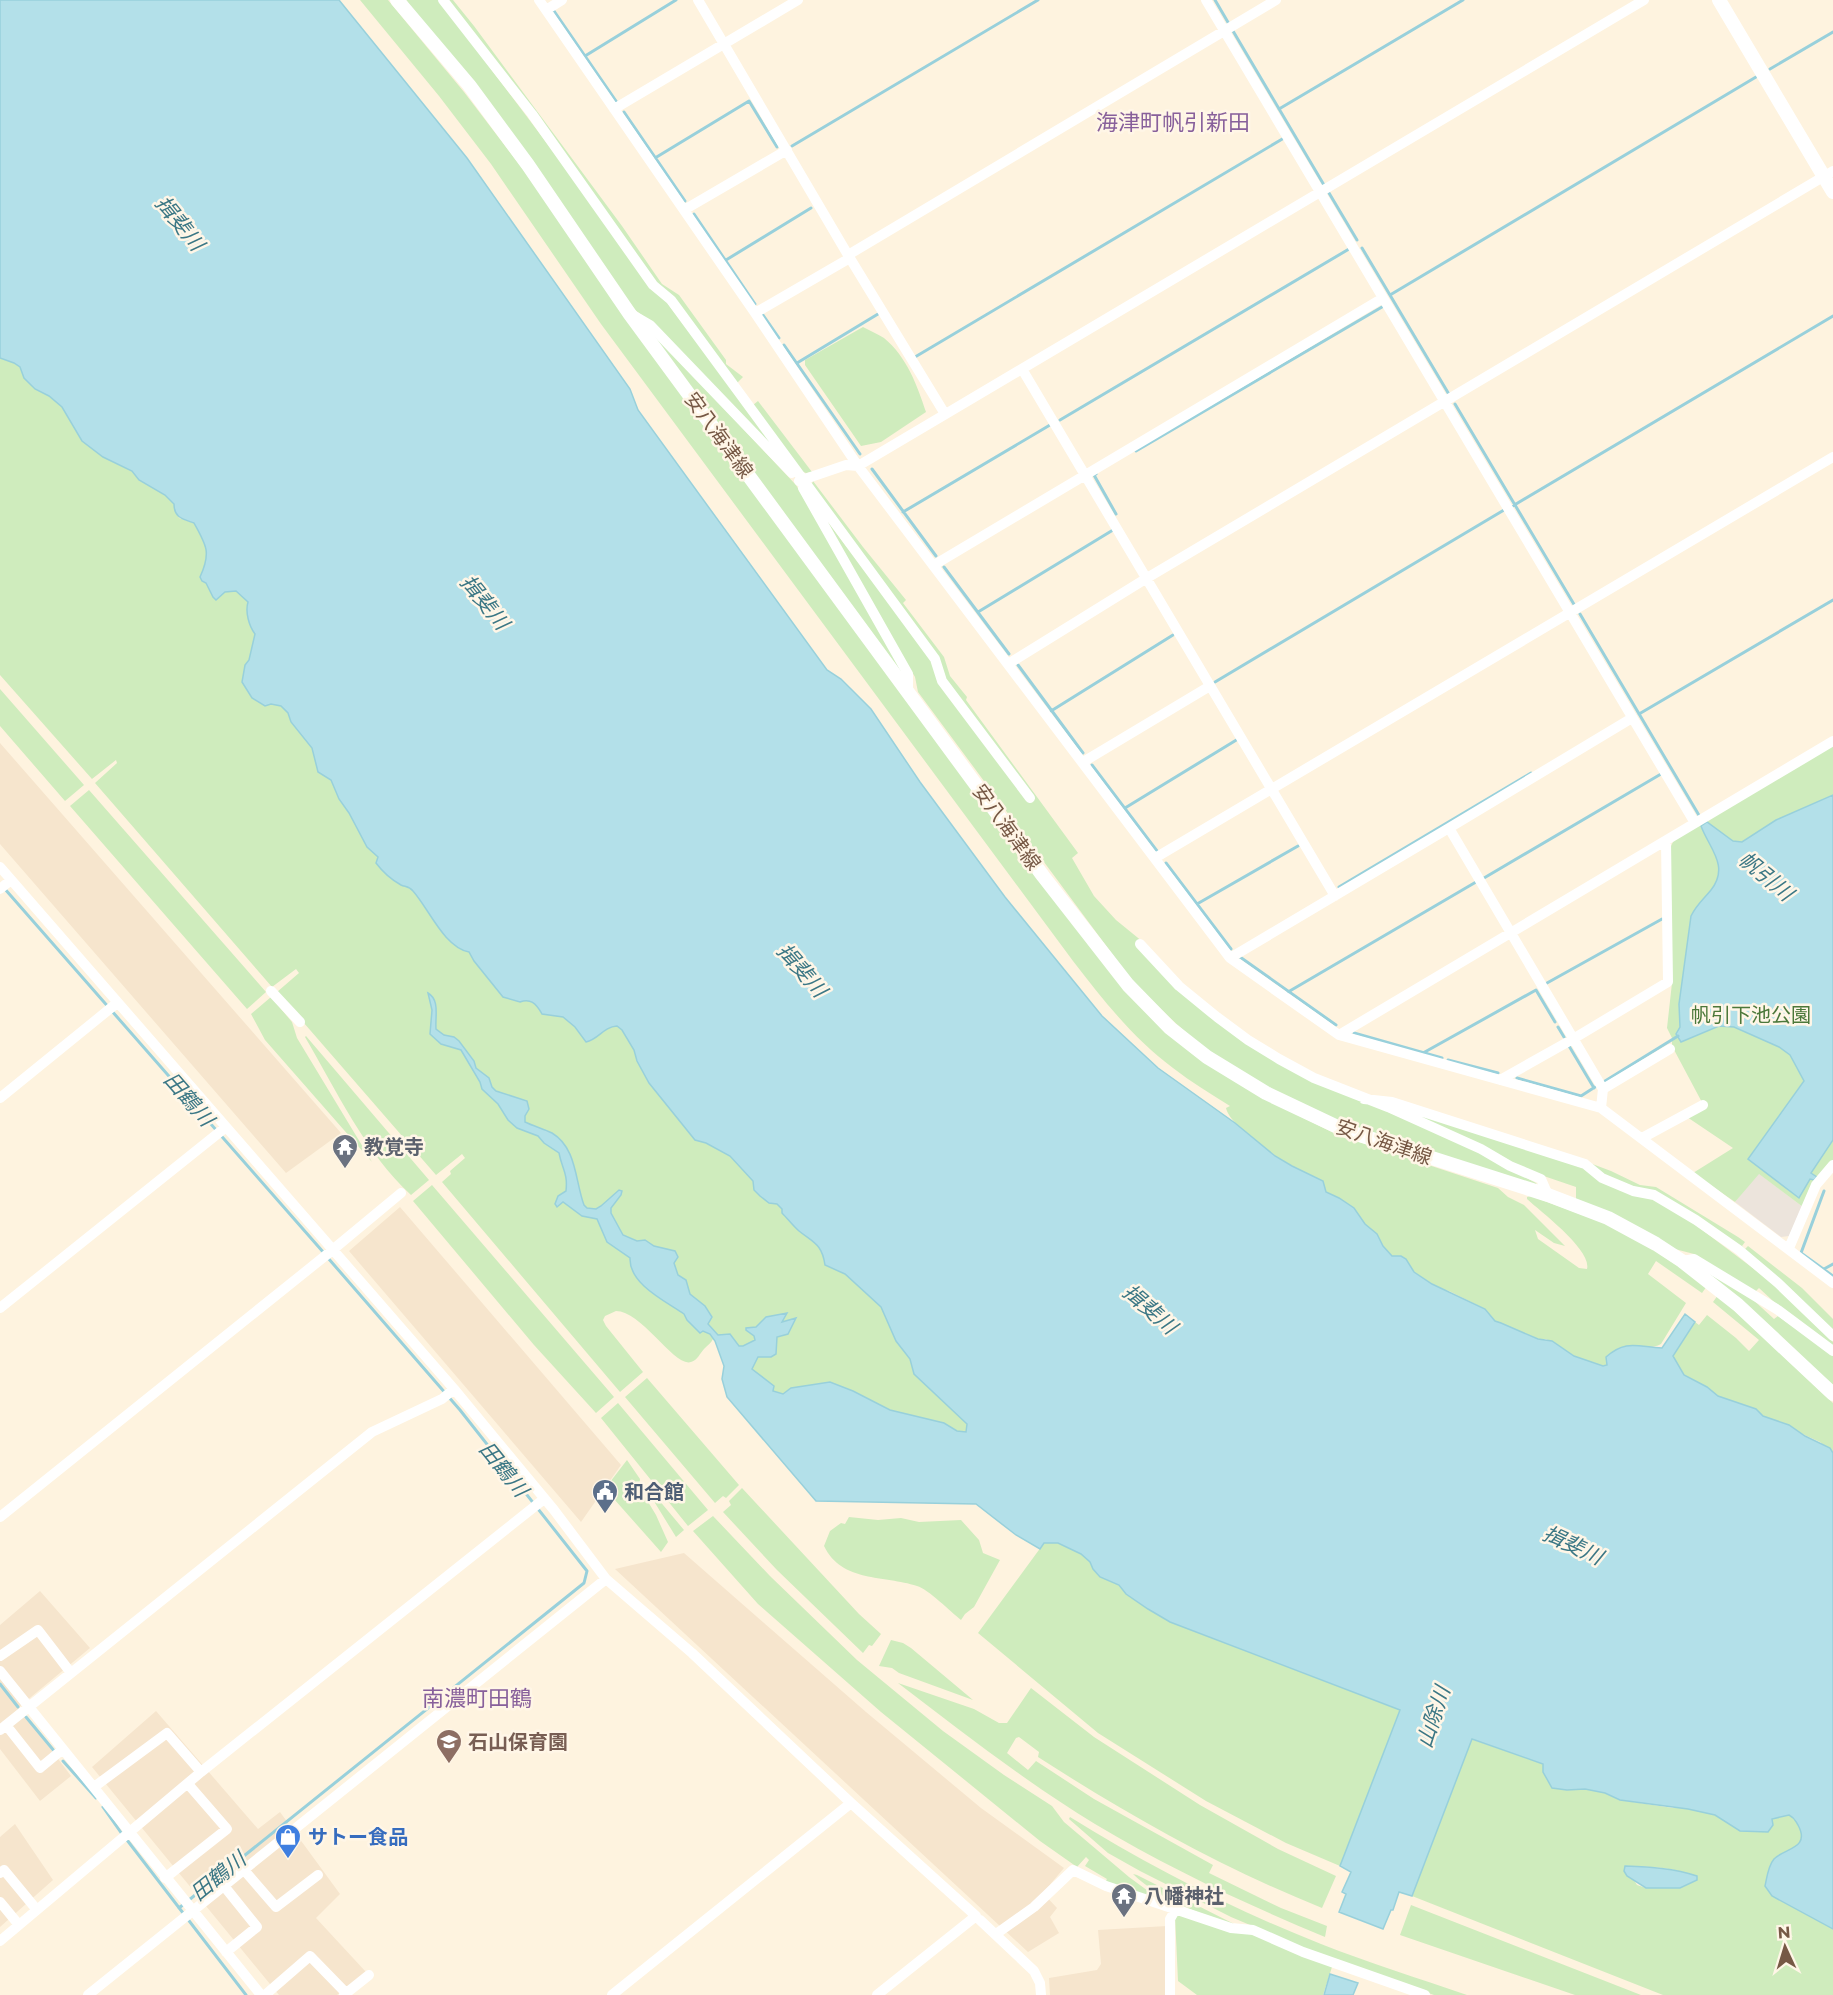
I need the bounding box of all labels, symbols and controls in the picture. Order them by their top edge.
district label: 海津町帆引新田 [1096,109,1250,136]
water label: 揖斐川 [150,191,211,257]
street label: 安八海津線 [680,387,758,483]
water label: 揖斐川 [455,570,516,636]
street label: 安八海津線 [968,779,1046,875]
water label: 帆引川 [1734,846,1800,907]
water label: 揖斐川 [772,938,833,1003]
park label: 帆引下池公園 [1691,1003,1811,1027]
water label: 田鶴川 [159,1067,220,1132]
street label: 安八海津線 [1333,1114,1435,1170]
temple icon: 教覚寺 [330,1132,360,1170]
place label: 教覚寺 [364,1135,424,1159]
water label: 揖斐川 [1118,1279,1183,1340]
water label: 田鶴川 [474,1437,535,1503]
public building icon: 和合館 [590,1477,620,1515]
place label: 和合館 [624,1480,684,1504]
water label: 揖斐川 [1539,1520,1609,1570]
water label: 山除川 [1411,1681,1455,1751]
district label: 南濃町田鶴 [422,1685,532,1712]
school or university icon: 石山保育園 [434,1727,464,1765]
place label: 石山保育園 [468,1730,568,1754]
shop icon: サトー食品 [273,1822,303,1860]
place label: サトー食品 [308,1825,408,1849]
water label: 田鶴川 [186,1845,252,1906]
temple icon: 八幡神社 [1109,1881,1139,1919]
place label: 八幡神社 [1144,1884,1224,1908]
north arrow [1755,1917,1815,1977]
text: N [1777,1923,1791,1942]

